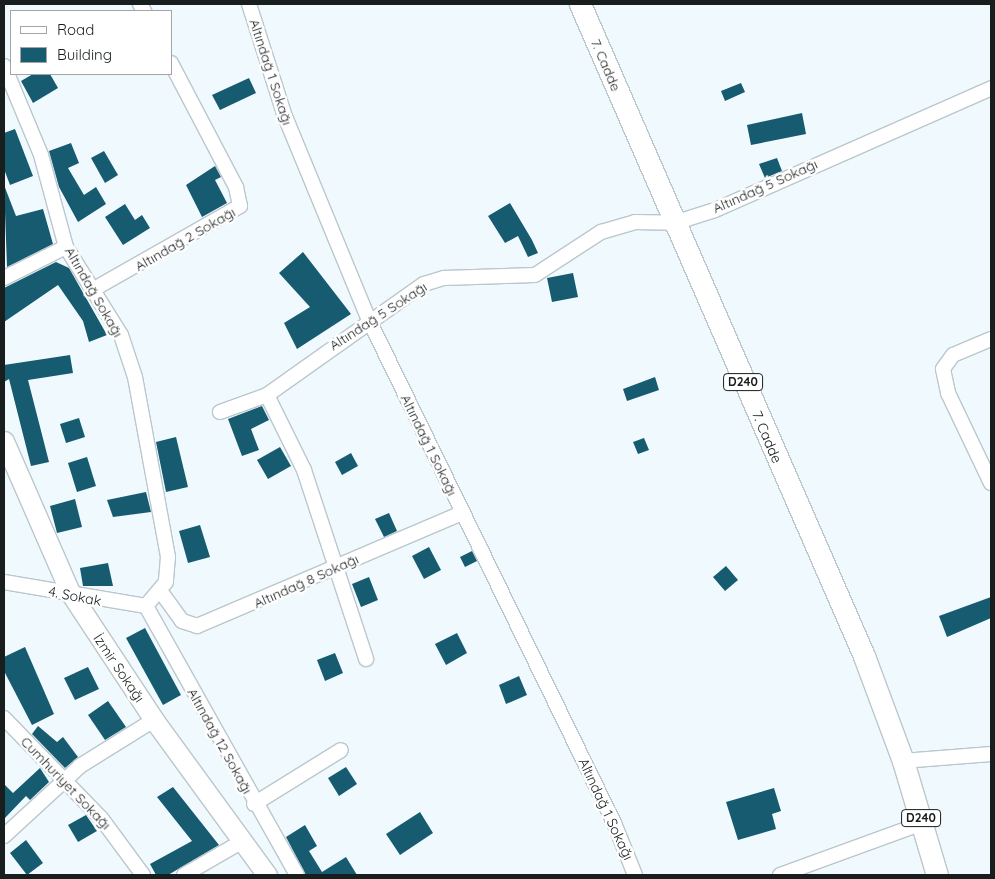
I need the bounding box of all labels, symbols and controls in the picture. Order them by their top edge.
legend [10,10,172,75]
street label: Altındağ 1 Sokağı [246,17,296,127]
text: Road [57,20,94,39]
street label: 7. Cadde [587,36,625,94]
text: Building [57,45,112,64]
street label: Altındağ 5 Sokağı [710,155,820,217]
street label: Altındağ 2 Sokağı [132,203,238,275]
street label: Altındağ Sokağı [61,244,127,340]
street label: Altındağ 5 Sokağı [326,278,430,354]
road number: D240 [723,372,763,392]
street label: Altındağ 1 Sokağı [397,392,461,498]
street label: 7. Cadde [748,408,786,466]
street label: Altındağ 8 Sokağı [251,550,361,612]
street label: 4. Sokak [47,583,103,609]
street label: İzmir Sokağı [90,630,148,706]
street label: Altındağ 12 Sokağı [184,685,256,797]
street label: Cumhuriyet Sokağı [17,733,115,833]
street label: Altındağ 1 Sokağı [575,755,637,863]
road number: D240 [901,808,941,828]

